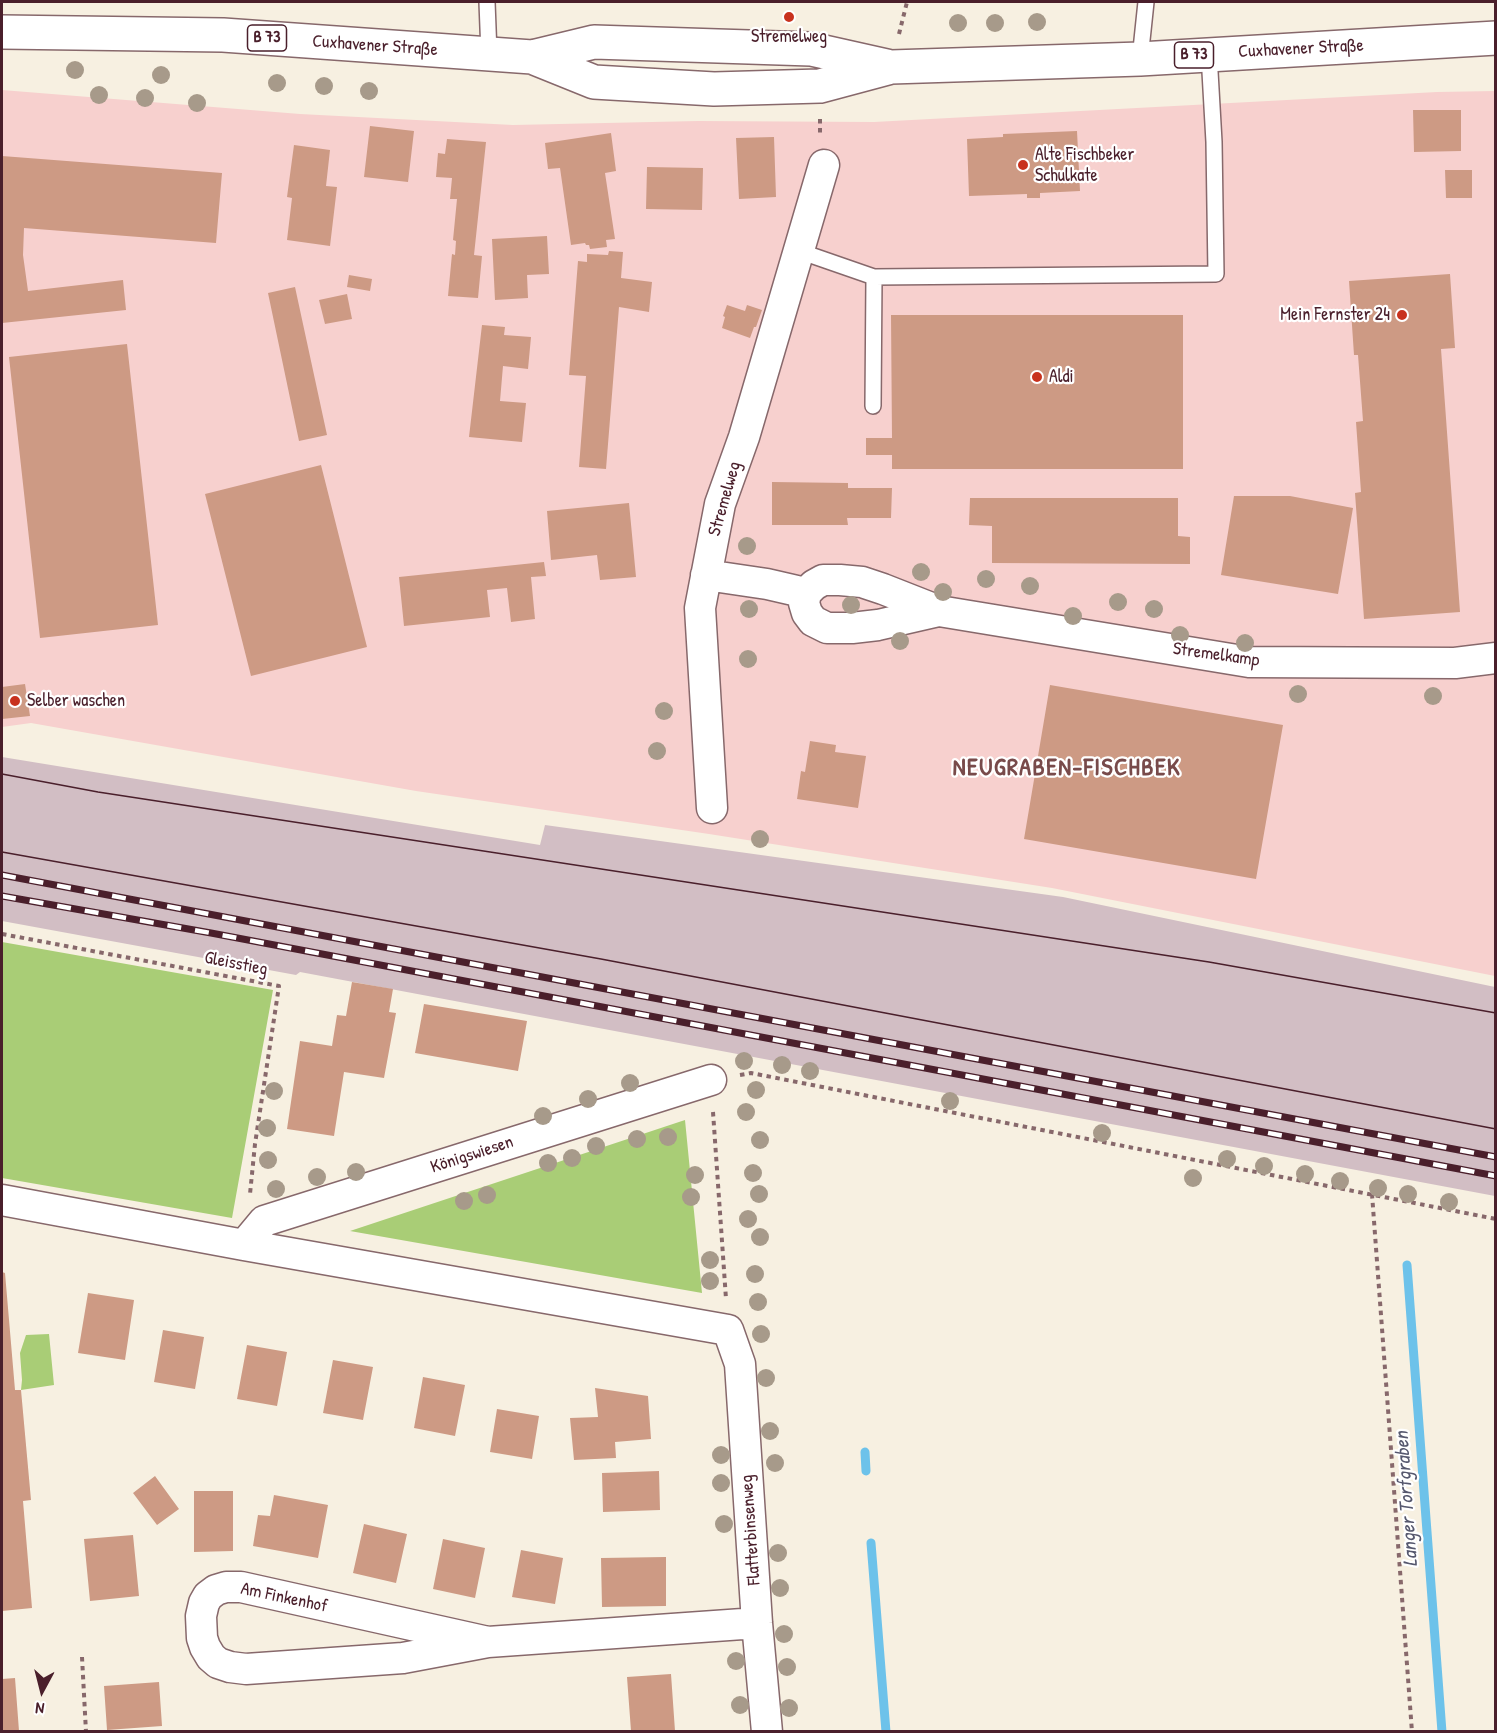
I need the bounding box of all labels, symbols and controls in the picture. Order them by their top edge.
marker: Stremelweg [782,10,796,24]
road number: B 73 [248,25,286,51]
place label: Stremelweg [751,26,827,48]
street label: Cuxhavener Straße [312,31,438,61]
street label: Cuxhavener Straße [1238,35,1364,63]
road number: B 73 [1174,42,1214,68]
place label: Alte Fischbeker Schulkate [1035,144,1134,186]
marker: Alte Fischbeker Schulkate [1016,158,1030,172]
place label: Mein Fernster 24 [1280,304,1390,326]
marker: Mein Fernster 24 [1395,308,1409,322]
place label: Aldi [1049,366,1074,388]
marker: Aldi [1030,370,1044,384]
street label: Stremelweg [704,459,746,539]
street label: Stremelkamp [1171,638,1261,672]
place label: Selber waschen [27,690,125,712]
marker: Selber waschen [8,694,22,708]
district label: NEUGRABEN-FISCHBEK [953,755,1181,783]
street label: Gleisstieg [203,947,269,981]
street label: Königswiesen [428,1132,516,1178]
water label: Langer Torfgraben [1390,1431,1424,1567]
street label: Flatterbinsenweg [736,1474,766,1586]
street label: Am Finkenhof [239,1578,329,1618]
north arrow [12,1661,72,1721]
text: N [34,1697,45,1720]

